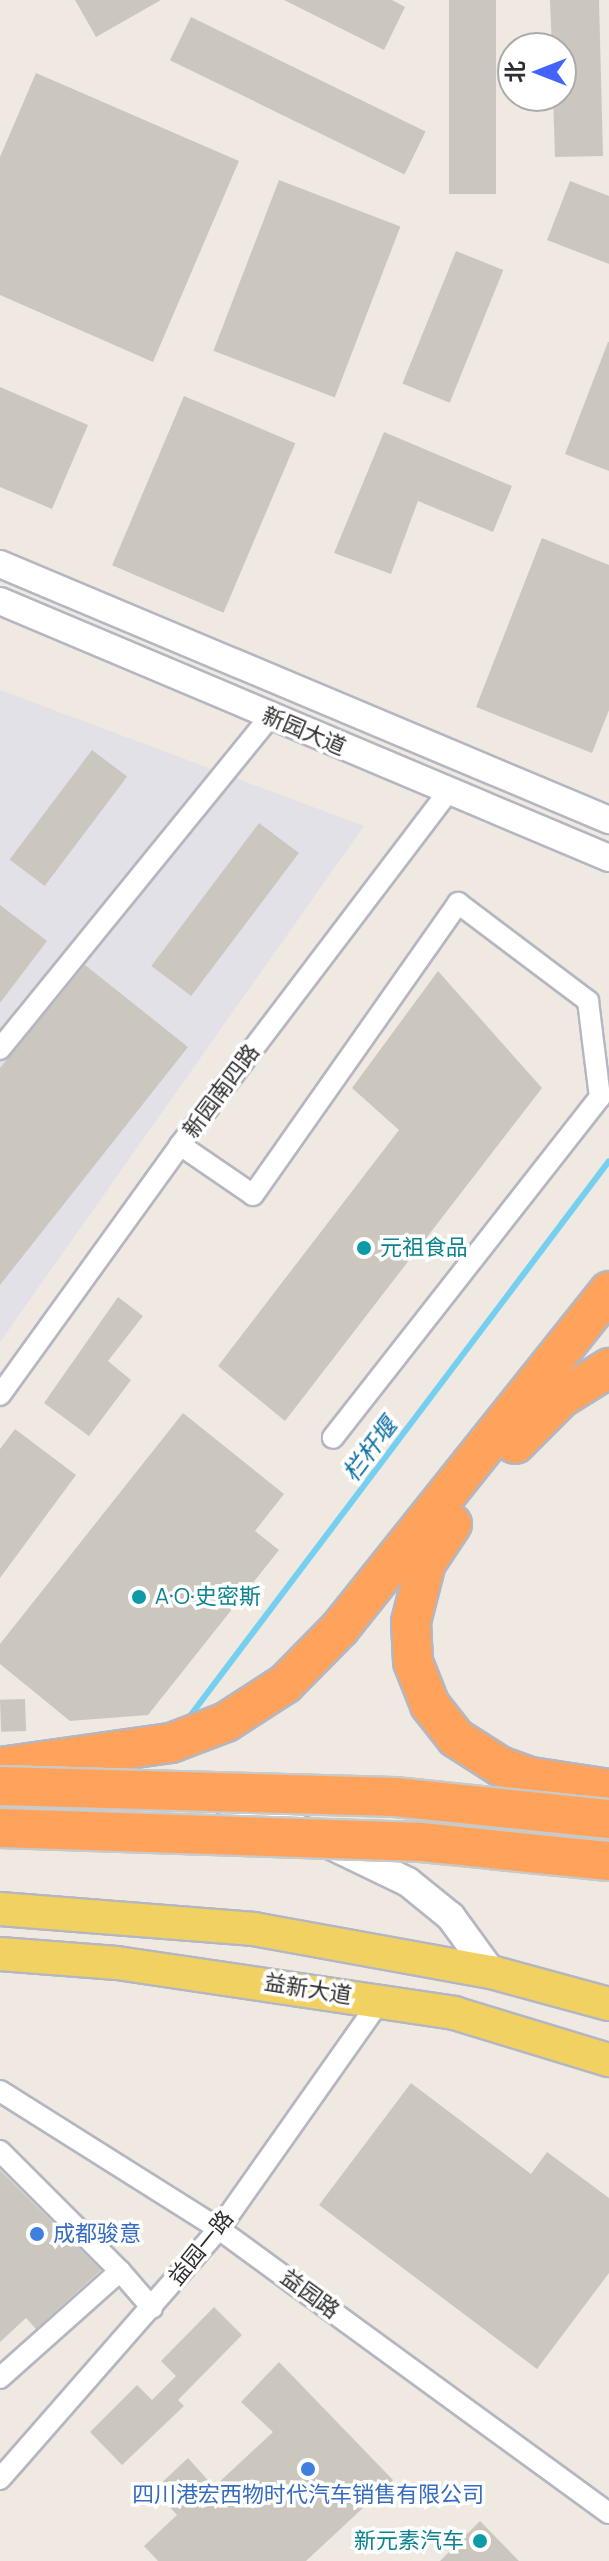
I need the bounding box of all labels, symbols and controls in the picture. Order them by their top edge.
north arrow [497,32,577,112]
text: 北 [500,61,530,83]
street label: 新园大道 [258,702,350,760]
street label: 新园南四路 [177,1039,265,1143]
place label: 元祖食品 [380,1235,468,1261]
marker: 元祖食品 [355,1239,373,1257]
water label: 栏杆堰 [336,1412,402,1486]
place label: A·O·史密斯 [155,1584,261,1610]
marker: A·O·史密斯 [130,1588,148,1606]
street label: 益新大道 [262,1969,354,2009]
street label: 益园一路 [163,2205,239,2291]
place label: 成都骏意 [53,2221,141,2247]
marker: 成都骏意 [28,2225,46,2243]
street label: 益园路 [276,2264,344,2324]
marker: 四川港宏西物时代汽车销售有限公司 [299,2460,317,2478]
place label: 四川港宏西物时代汽车销售有限公司 [132,2482,484,2508]
place label: 新元素汽车 [354,2528,464,2554]
marker: 新元素汽车 [471,2532,489,2550]

